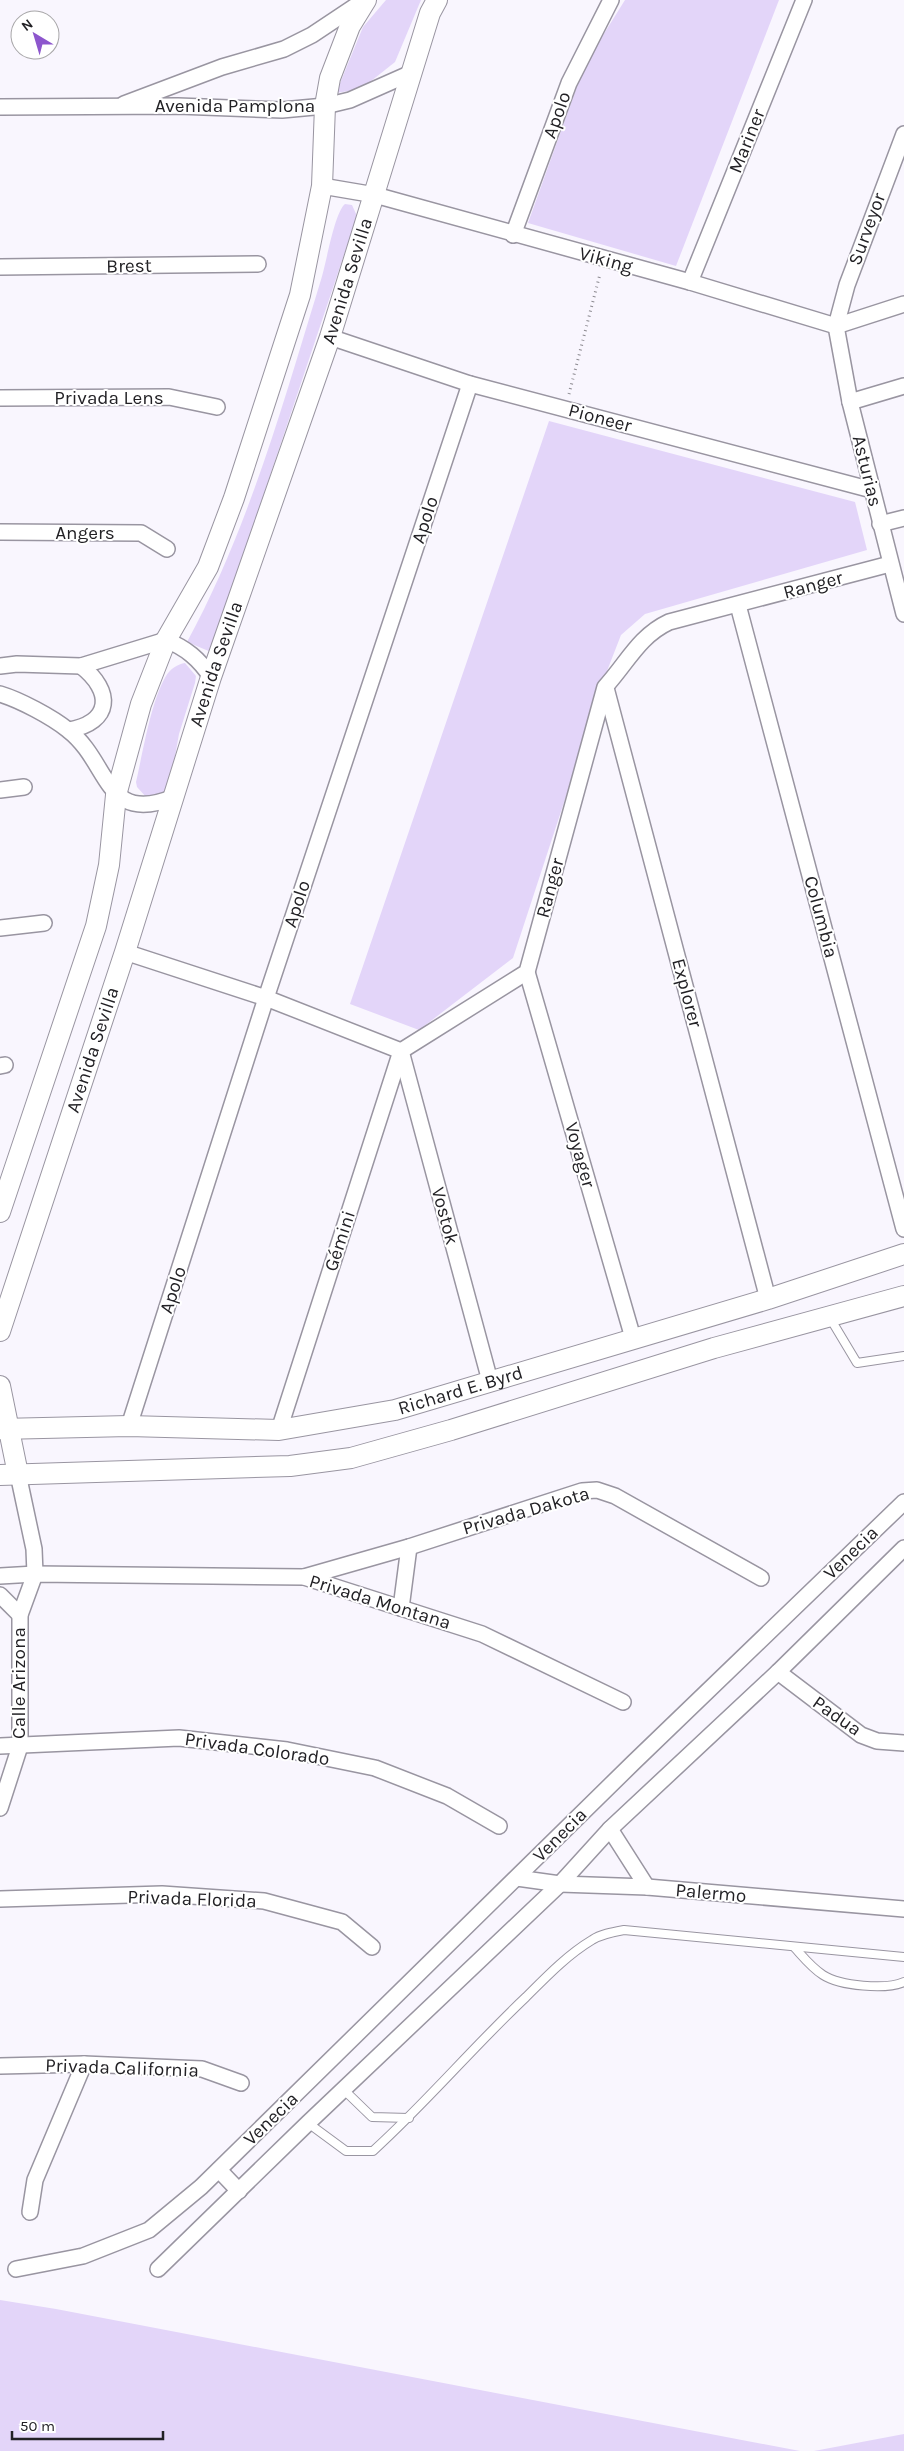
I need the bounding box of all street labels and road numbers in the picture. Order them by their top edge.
street label: Apolo [538,89,576,141]
street label: Avenida Pamplona [155,95,315,117]
street label: Mariner [724,106,770,176]
street label: Surveyor [844,190,890,268]
street label: Avenida Sevilla [317,215,377,347]
street label: Viking [577,242,636,278]
street label: Brest [106,255,152,277]
street label: Privada Lens [54,387,164,409]
street label: Pioneer [566,399,634,437]
street label: Asturias [848,433,886,509]
street label: Apolo [407,494,443,546]
street label: Angers [55,522,115,544]
street label: Ranger [781,566,845,604]
street label: Avenida Sevilla [185,599,248,730]
street label: Ranger [531,856,569,920]
street label: Columbia [800,874,842,960]
street label: Apolo [279,878,315,930]
street label: Explorer [667,956,707,1030]
street label: Avenida Sevilla [62,984,124,1115]
street label: Voyager [560,1120,600,1190]
street label: Vostok [427,1185,463,1247]
street label: Gémini [320,1208,360,1274]
street label: Apolo [155,1264,191,1316]
street label: Richard E. Byrd [395,1362,525,1420]
street label: Privada Dakota [460,1482,592,1540]
street label: Venecia [819,1522,883,1584]
street label: Privada Montana [307,1570,453,1634]
street label: Calle Arizona [8,1627,30,1739]
street label: Padua [808,1691,866,1741]
street label: Privada Colorado [183,1728,331,1770]
street label: Venecia [529,1804,591,1866]
street label: Palermo [675,1879,747,1907]
street label: Privada Florida [127,1886,257,1912]
street label: Privada California [45,2054,199,2082]
street label: Venecia [239,2088,303,2150]

